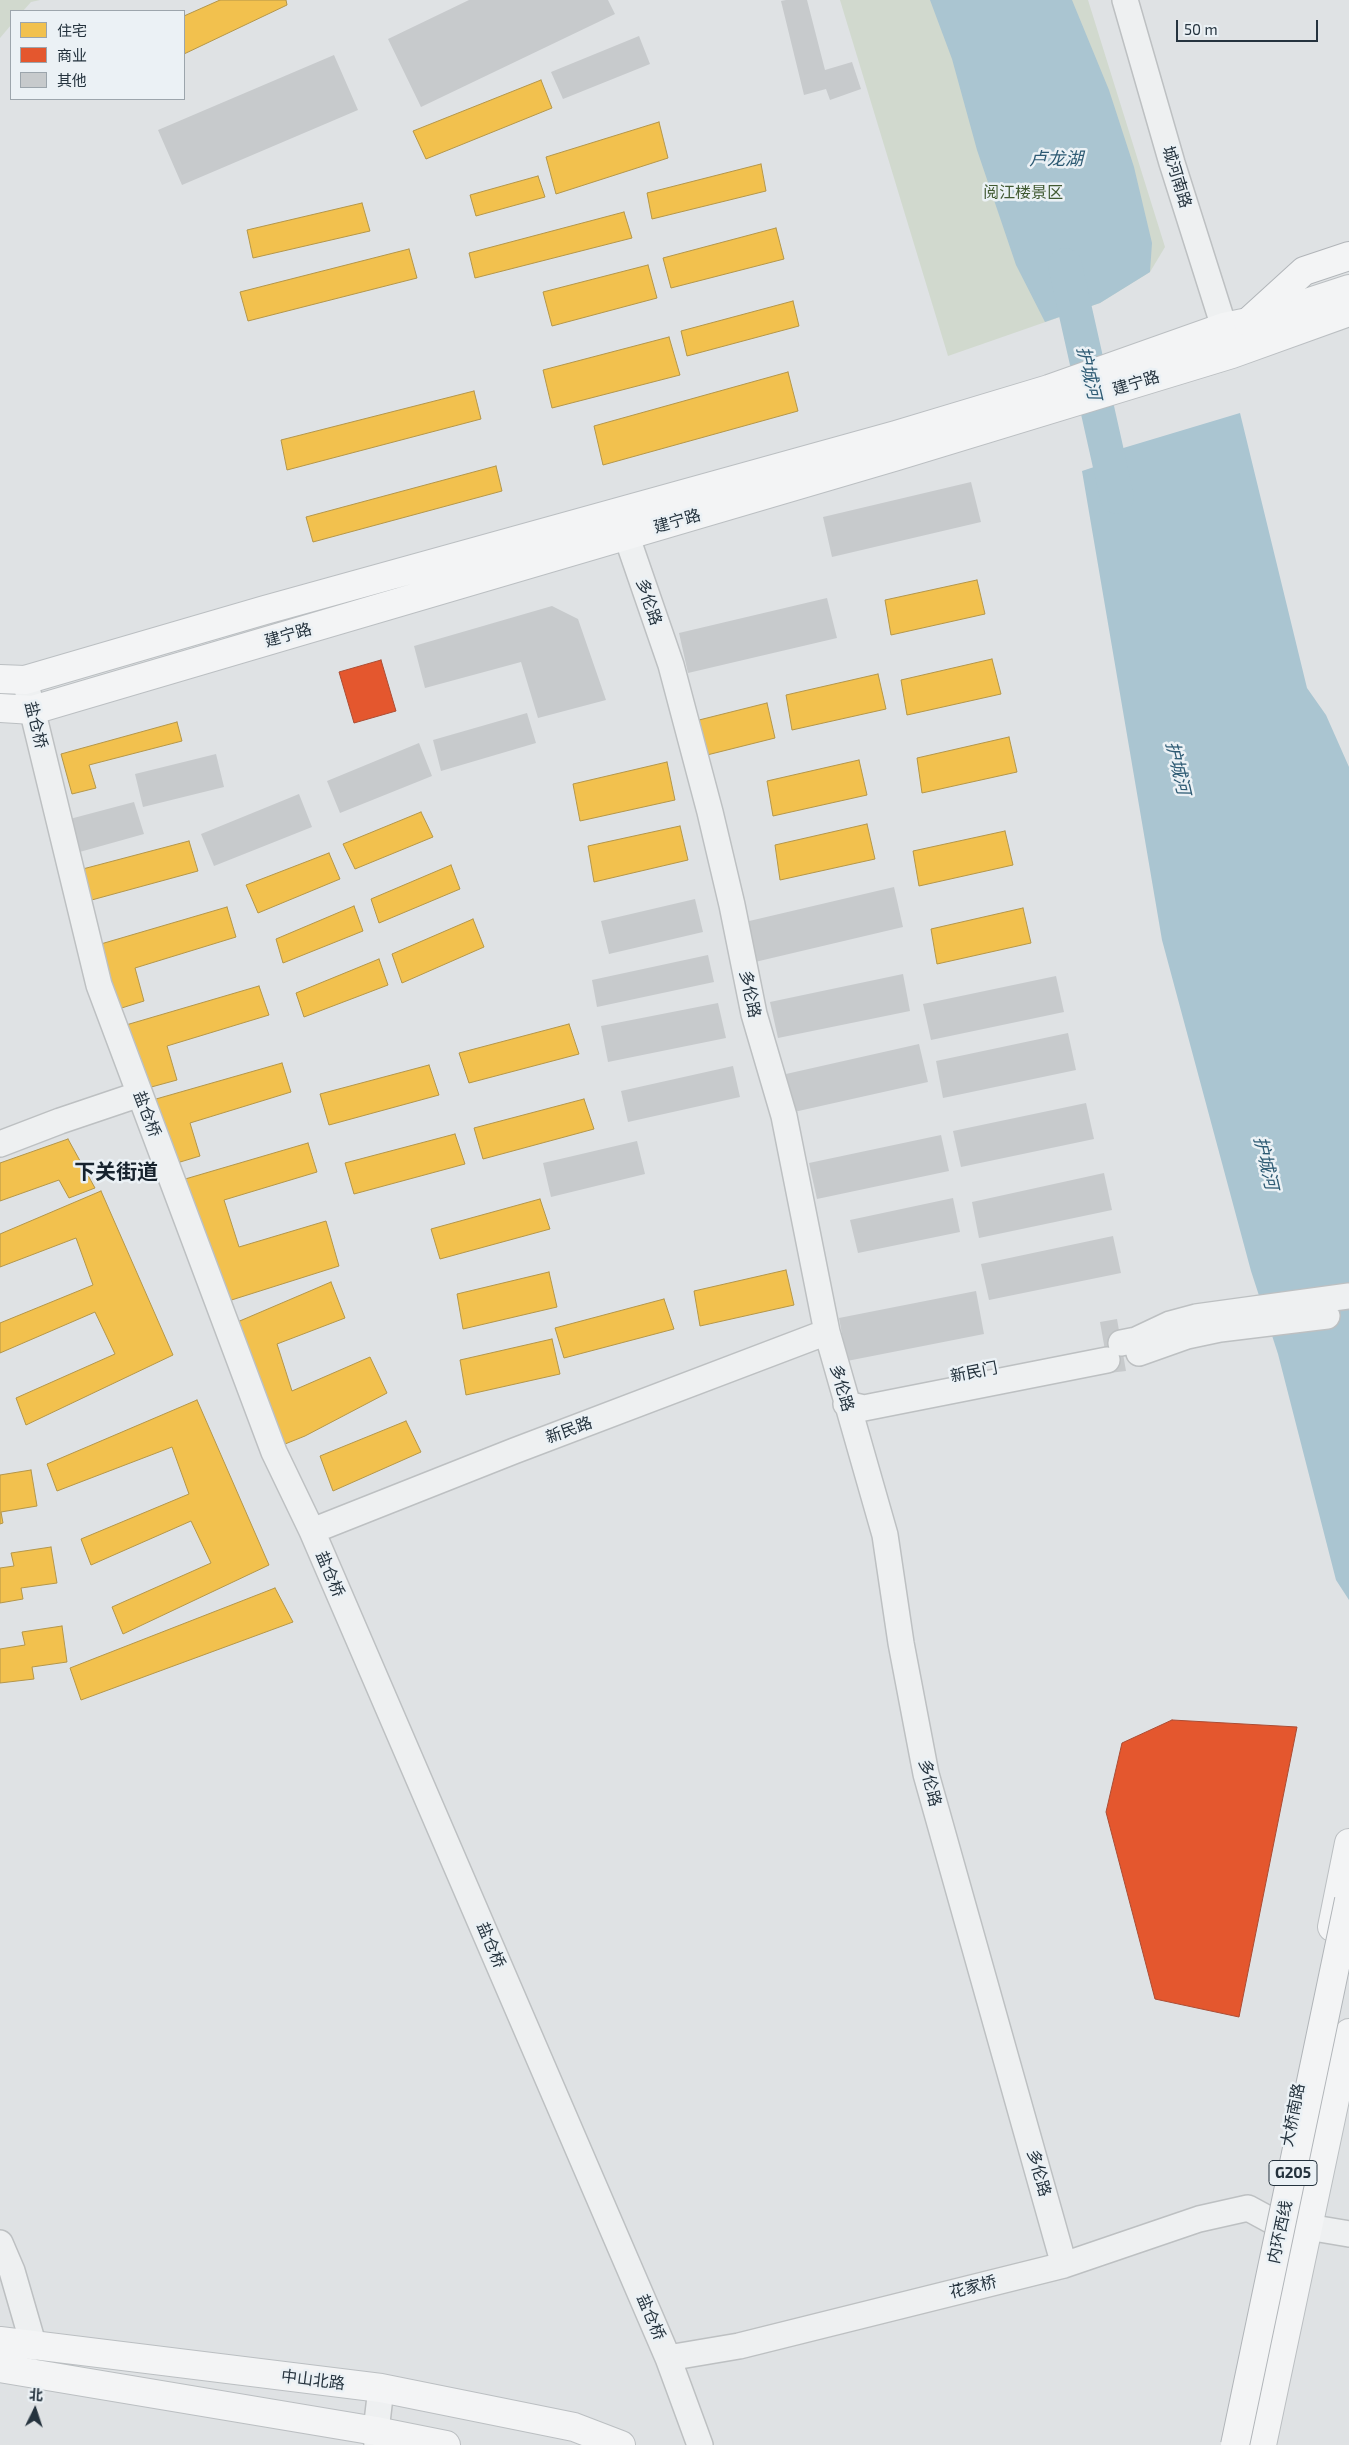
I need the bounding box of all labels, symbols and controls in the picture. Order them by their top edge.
legend [10,10,185,100]
scale bar [1179,10,1322,42]
text: 50 m [1184,20,1218,38]
text: 住宅 [57,21,87,39]
text: 商业 [57,46,87,64]
text: 其他 [57,71,87,89]
street label: 城河南路 [1158,144,1196,210]
water label: 卢龙湖 [1029,148,1083,170]
park label: 阅江楼景区 [983,183,1063,203]
water label: 护城河 [1072,344,1106,402]
street label: 建宁路 [1110,367,1162,399]
street label: 建宁路 [651,505,703,537]
street label: 多伦路 [632,576,666,628]
street label: 建宁路 [262,619,314,651]
street label: 盐仓桥 [21,699,51,751]
water label: 护城河 [1161,739,1195,797]
street label: 多伦路 [736,969,764,1019]
street label: 盐仓桥 [129,1088,165,1140]
water label: 护城河 [1249,1134,1283,1192]
district label: 下关街道 [74,1159,158,1185]
street label: 新民门 [949,1358,999,1386]
street label: 多伦路 [826,1362,858,1414]
street label: 新民路 [543,1413,595,1447]
street label: 盐仓桥 [312,1548,348,1600]
street label: 多伦路 [915,1757,945,1809]
street label: 盐仓桥 [473,1919,509,1971]
street label: 大桥南路 [1277,2082,1309,2148]
street label: 多伦路 [1023,2147,1055,2199]
road number: G205 [1269,2160,1317,2186]
street label: 内环西线 [1264,2199,1296,2265]
street label: 花家桥 [947,2272,999,2302]
street label: 盐仓桥 [633,2291,669,2343]
street label: 中山北路 [280,2367,346,2393]
north arrow [10,2385,60,2435]
text: 北 [29,2386,44,2404]

